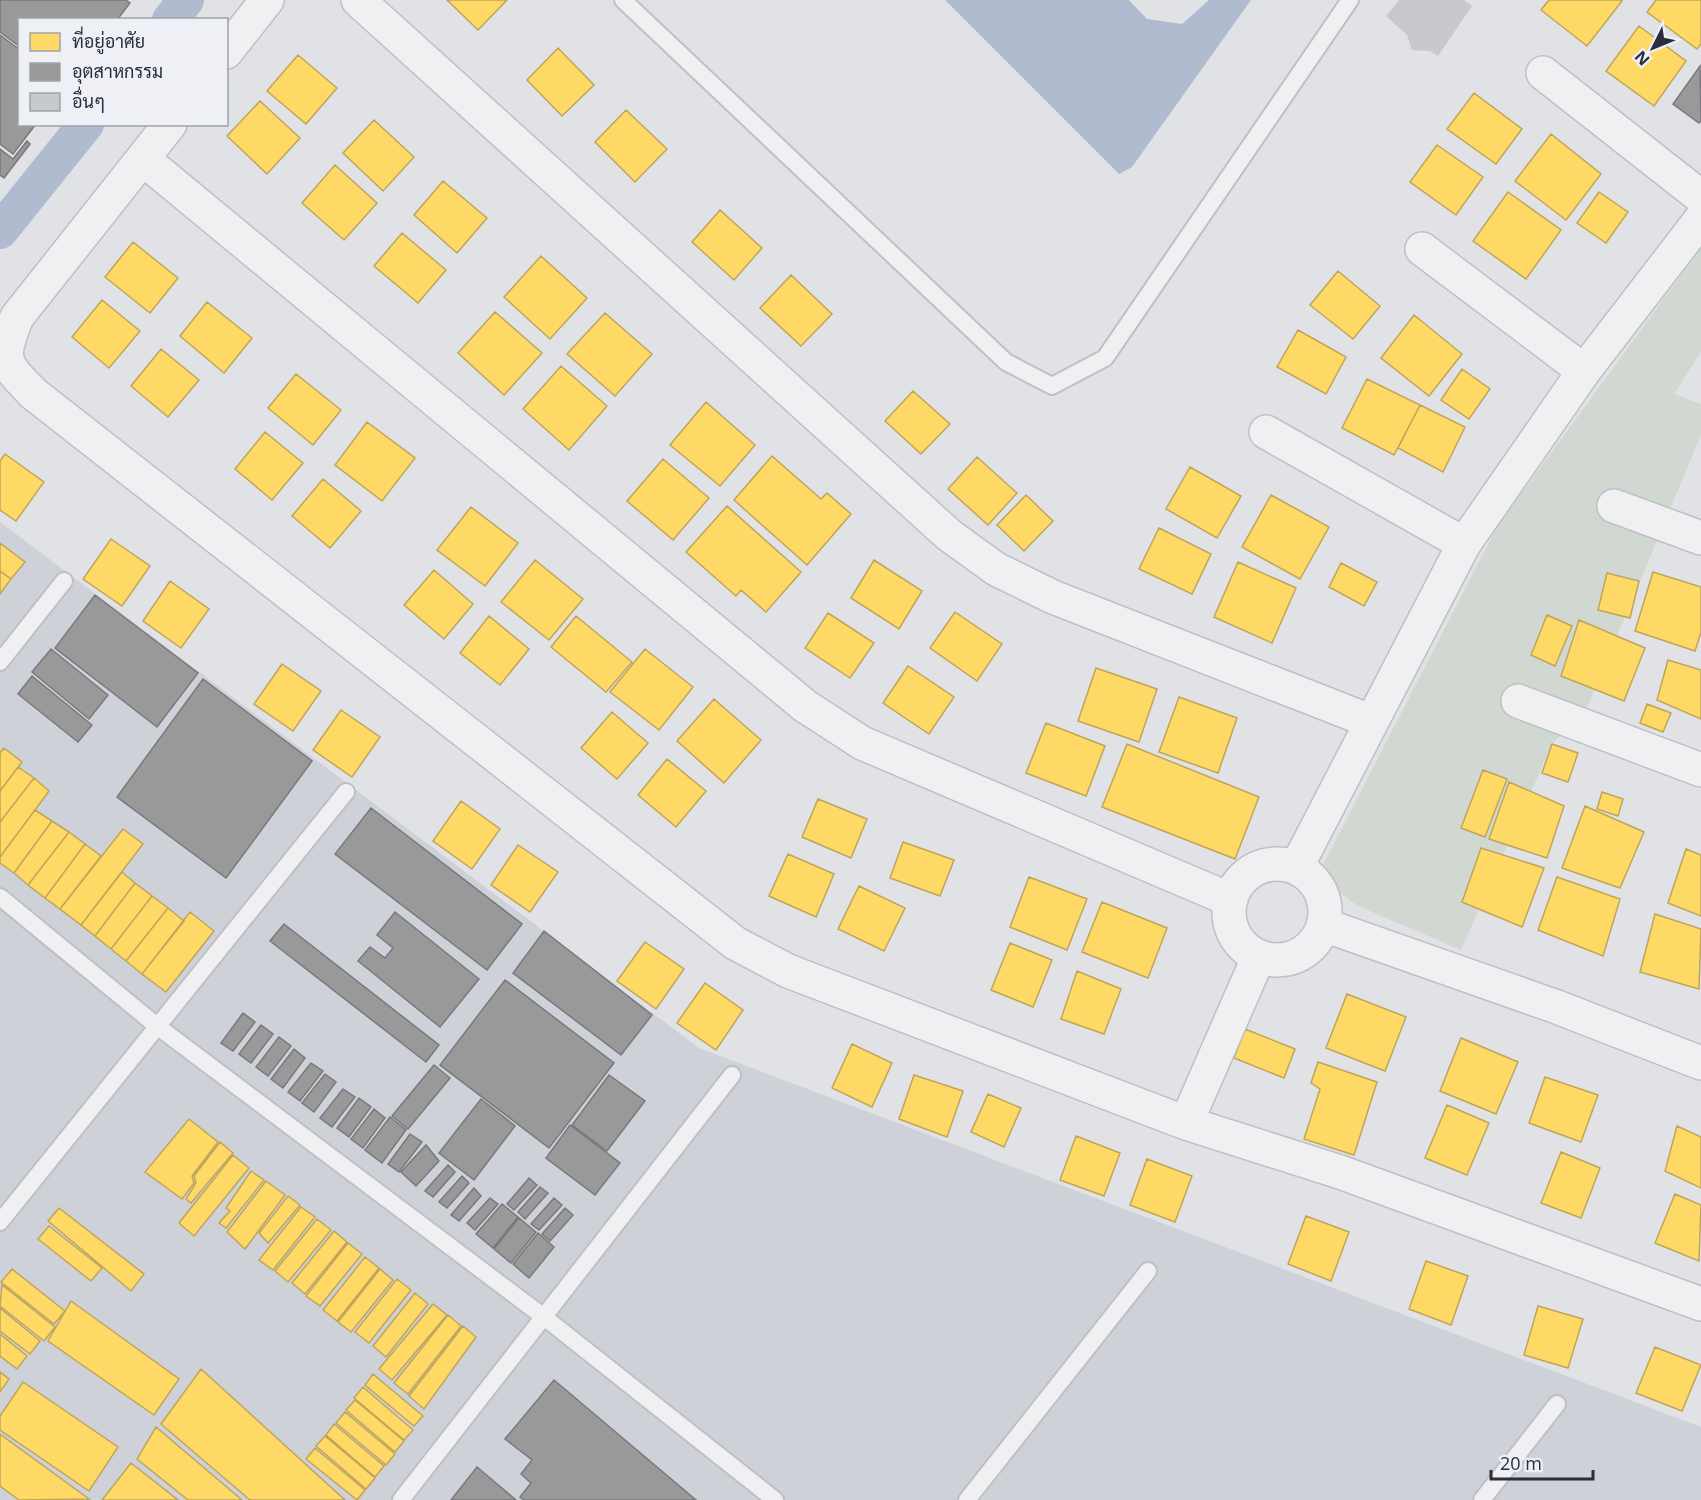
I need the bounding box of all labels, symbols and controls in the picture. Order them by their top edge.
legend [18,18,228,126]
north arrow [1623,18,1683,78]
text: ที่อยู่อาศัย [72,26,145,55]
text: N [1630,46,1655,70]
text: อุตสาหกรรม [72,59,163,84]
text: อื่นๆ [72,86,105,113]
scale bar [1491,1443,1593,1481]
text: 20 m [1500,1451,1542,1475]

